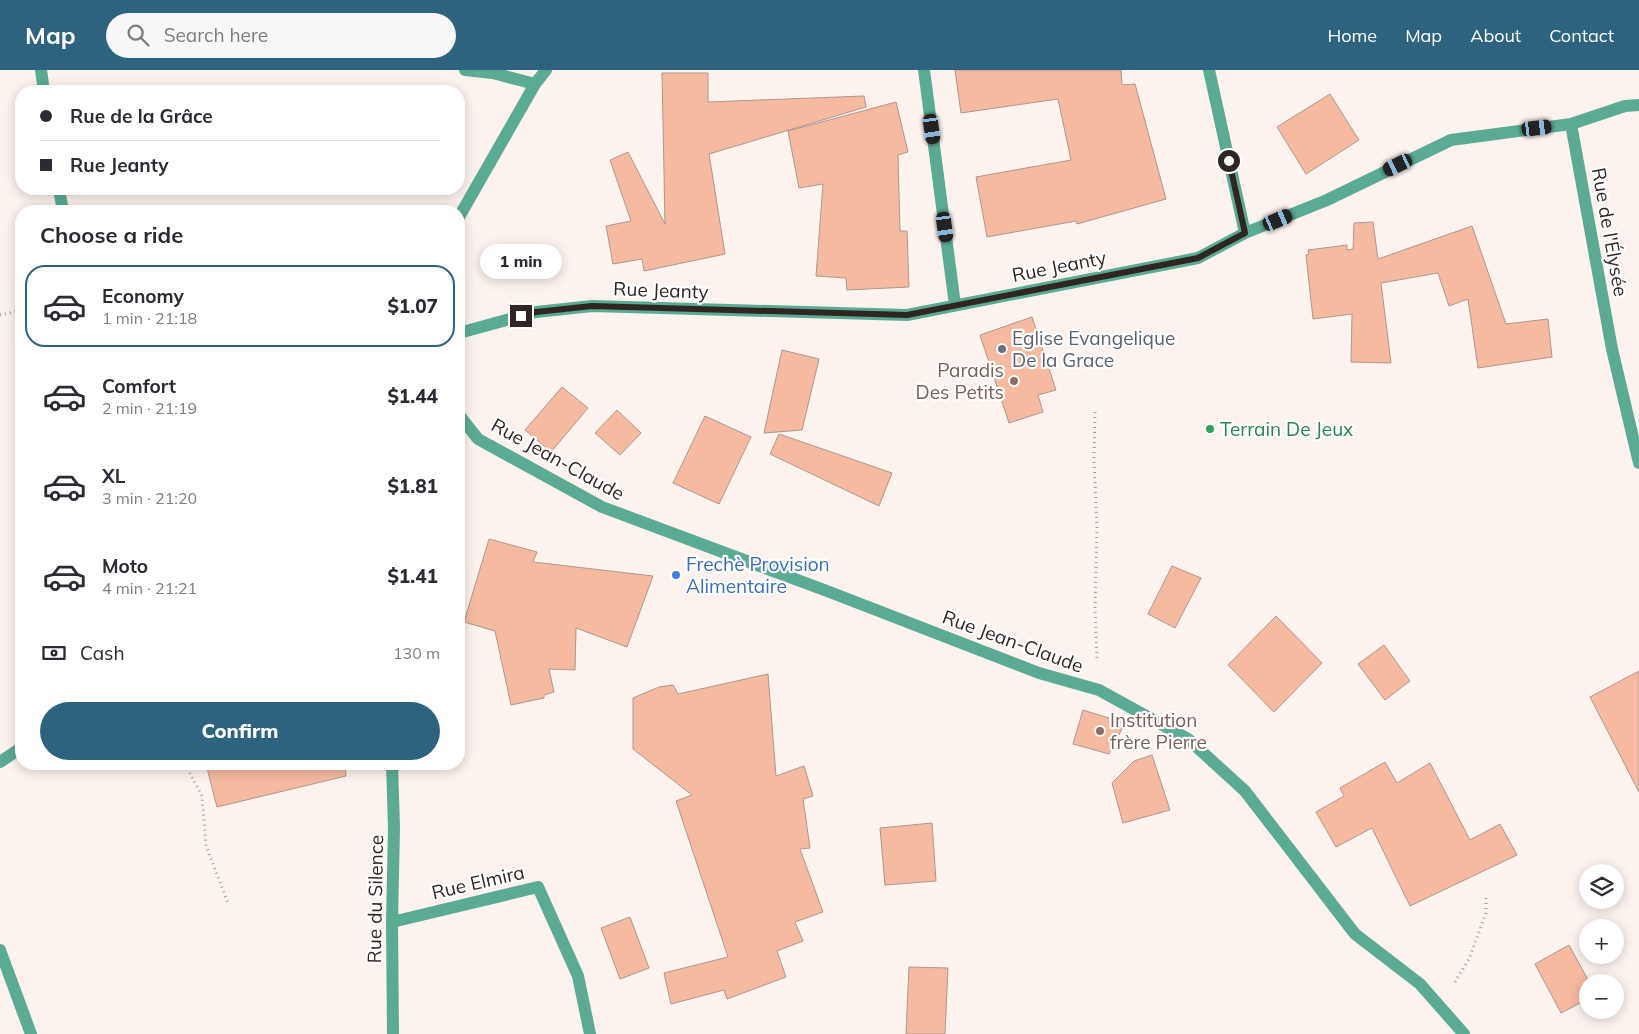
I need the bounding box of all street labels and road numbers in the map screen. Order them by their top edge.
street label: Rue de l'Élysée [1587,166,1633,298]
street label: Rue Jeanty [1010,245,1108,287]
street label: Rue Jeanty [613,276,709,304]
street label: Rue Jean-Claude [487,413,629,505]
street label: Rue Jean-Claude [939,604,1087,678]
street label: Rue du Silence [362,834,388,964]
street label: Rue Elmira [429,860,527,904]

